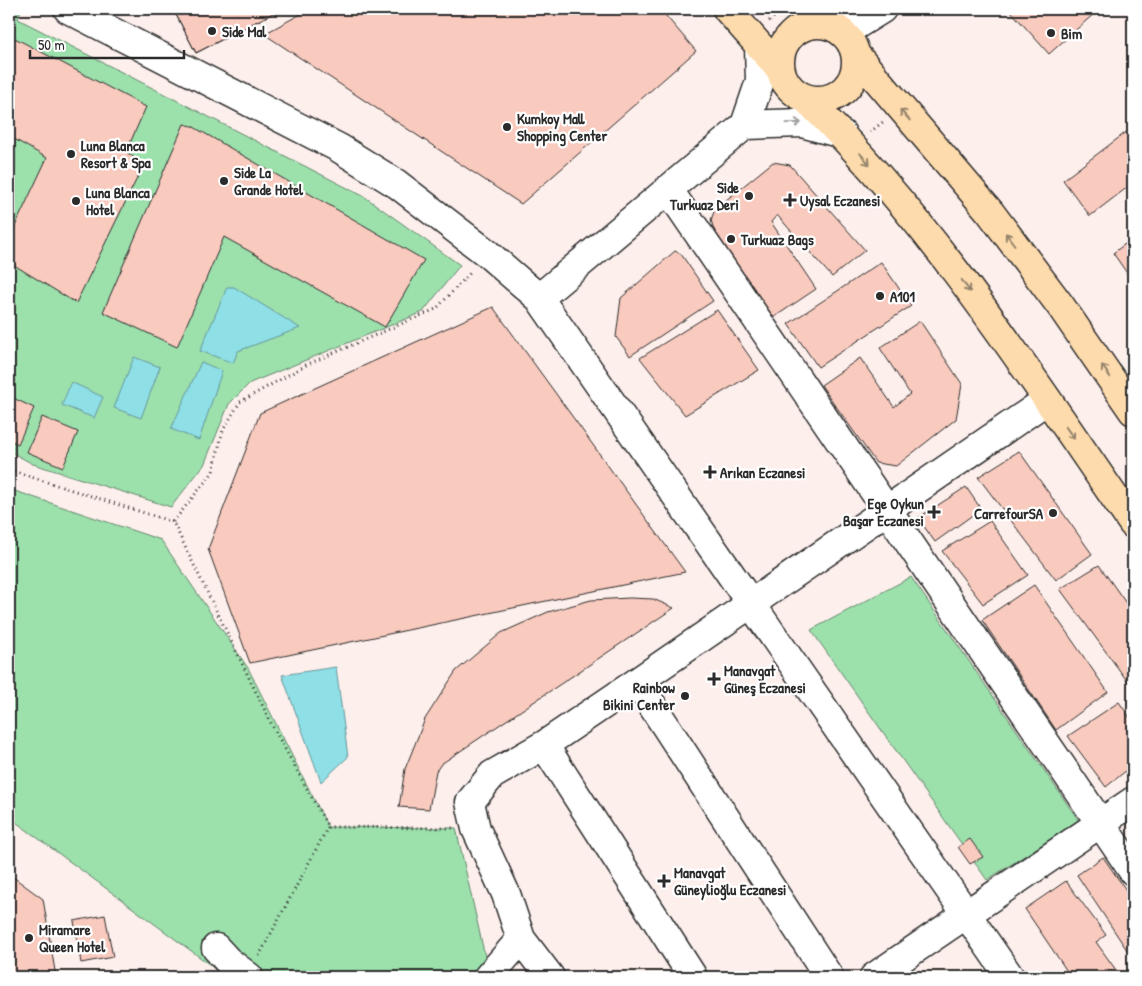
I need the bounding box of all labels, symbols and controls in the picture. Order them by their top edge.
place label: Side Mal [222,21,267,42]
place label: Bim [1061,23,1082,44]
marker: Side Mal [206,25,218,37]
marker: Bim [1045,27,1057,39]
scale bar [30,28,184,60]
text: 50 m [38,34,65,55]
place label: Kumkoy Mall Shopping Center [517,108,607,147]
one-way arrow [899,109,911,122]
one-way arrow [786,119,802,128]
marker: Kumkoy Mall Shopping Center [501,121,513,133]
place label: Luna Blanca Resort & Spa [81,135,151,174]
marker: Luna Blanca Resort & Spa [65,148,77,160]
one-way arrow [859,152,871,165]
place label: Side La Grande Hotel [234,162,304,200]
marker: Side La Grande Hotel [218,175,230,187]
place label: Side Turkuaz Deri [669,177,739,215]
place label: Luna Blanca Hotel [86,182,150,220]
marker: Side Turkuaz Deri [743,190,755,202]
place label: Uysal Eczanesi [800,190,880,212]
marker: Uysal Eczanesi [784,194,796,206]
marker: Luna Blanca Hotel [70,195,82,207]
place label: Turkuaz Bags [740,229,814,251]
marker: Turkuaz Bags [725,233,737,245]
one-way arrow [1005,233,1016,246]
one-way arrow [961,278,971,292]
place label: A101 [890,286,915,307]
marker: A101 [874,290,886,302]
one-way arrow [1101,364,1111,378]
one-way arrow [1065,426,1075,440]
place label: Arıkan Eczanesi [720,462,805,483]
marker: Arıkan Eczanesi [704,466,716,478]
place label: Ege Oykun Başar Eczanesi [843,493,924,531]
place label: CarrefourSA [974,503,1044,524]
marker: Ege Oykun Başar Eczanesi [928,506,940,518]
marker: CarrefourSA [1047,507,1059,519]
place label: Manavgat Güneş Eczanesi [724,660,806,698]
marker: Manavgat Güneş Eczanesi [708,673,720,685]
place label: Rainbow Bikini Center [603,677,675,715]
marker: Rainbow Bikini Center [679,690,691,702]
place label: Manavgat Güneylioğlu Eczanesi [674,862,786,901]
marker: Manavgat Güneylioğlu Eczanesi [658,875,670,887]
place label: Miramare Queen Hotel [39,919,106,957]
marker: Miramare Queen Hotel [23,932,35,944]

